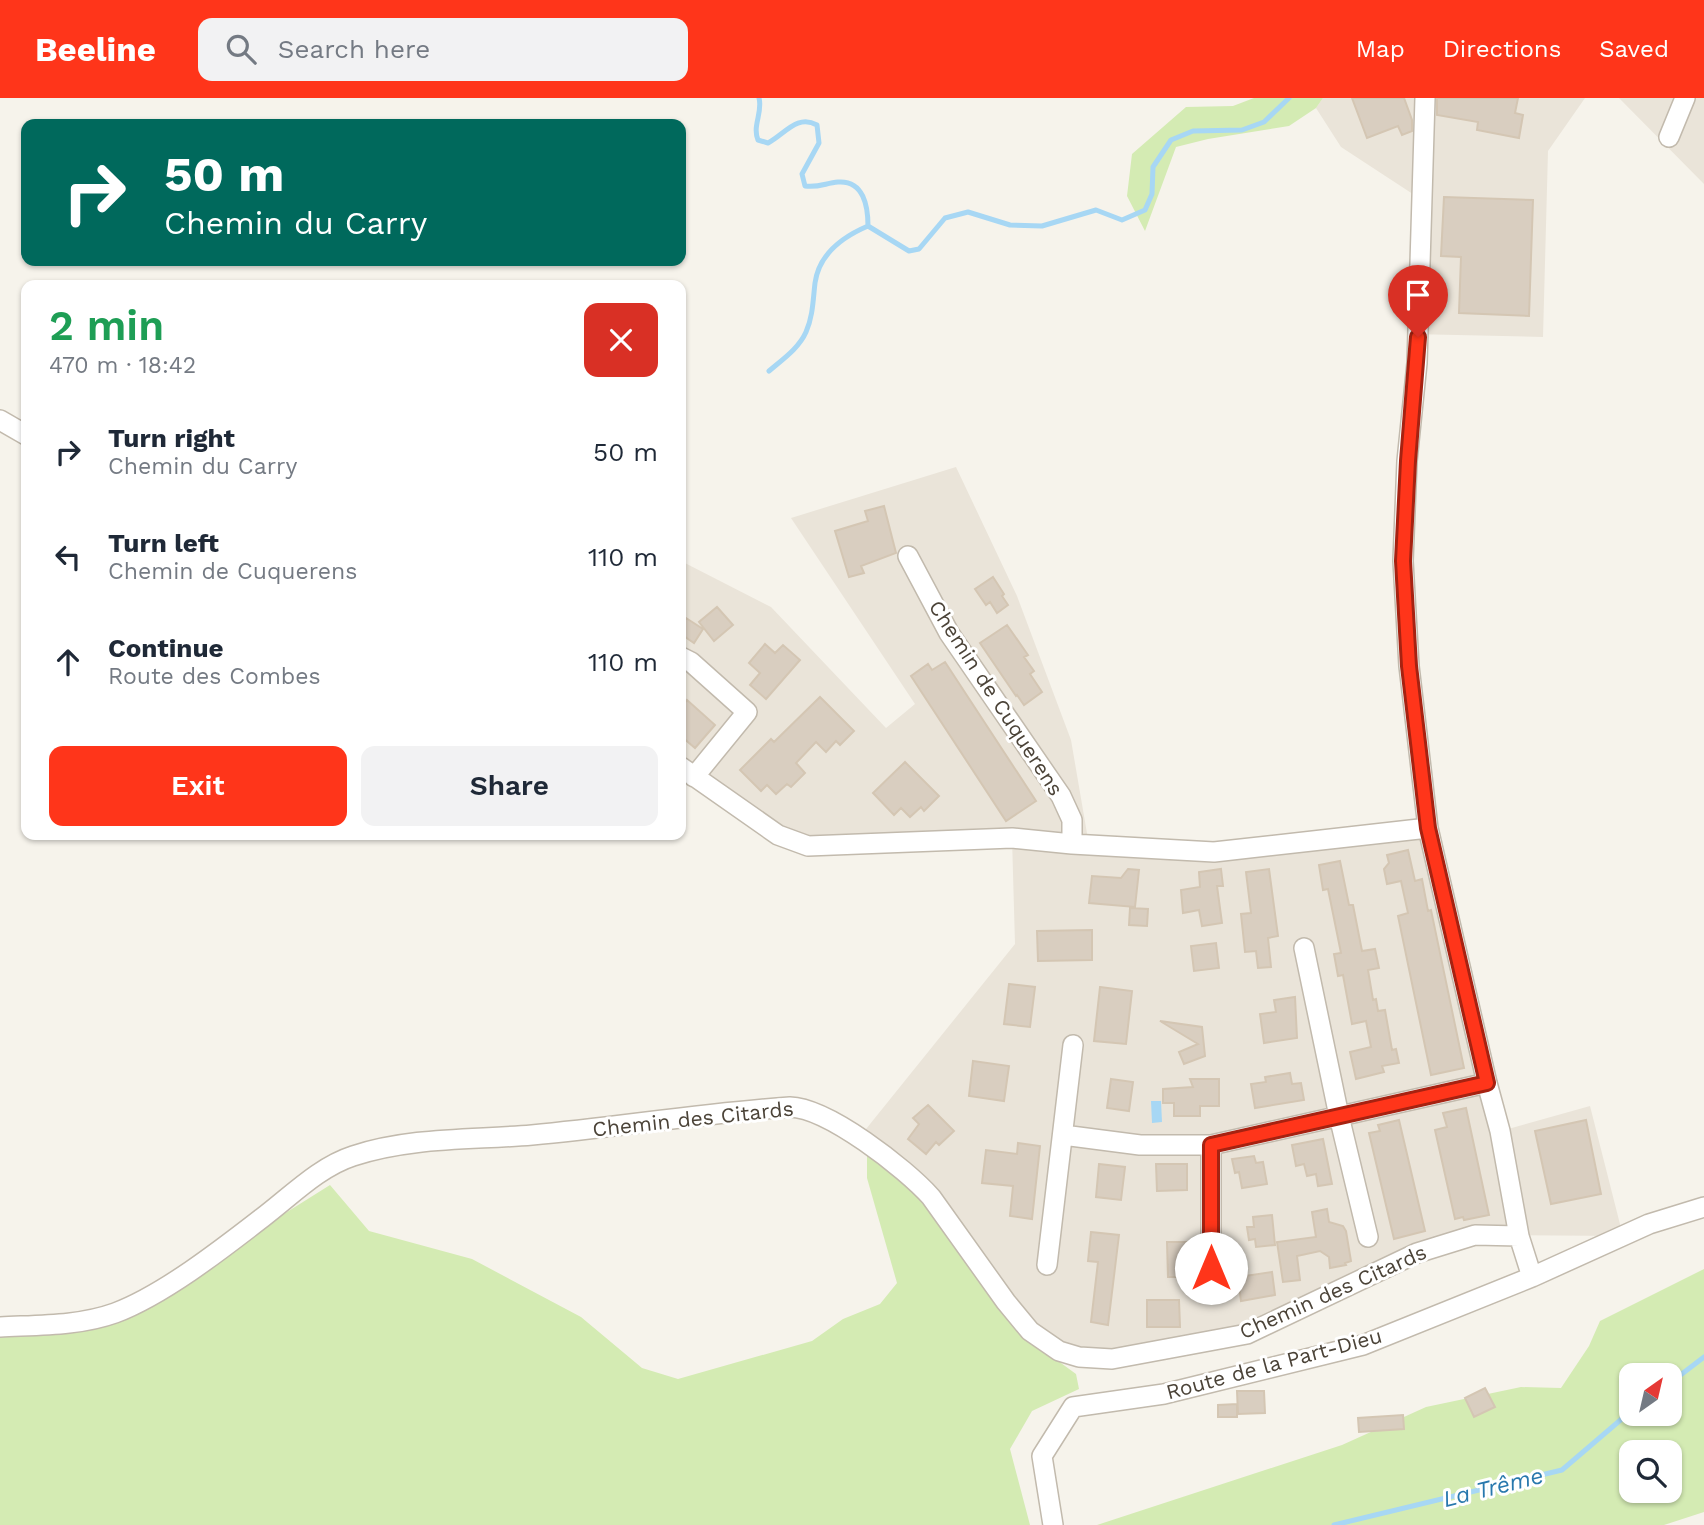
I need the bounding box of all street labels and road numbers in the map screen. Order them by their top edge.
street label: Chemin de Cuquerens [924,595,1069,800]
street label: Chemin des Citards [591,1096,795,1141]
street label: Chemin des Citards [1235,1239,1430,1344]
street label: Route de la Part-Dieu [1163,1323,1384,1404]

